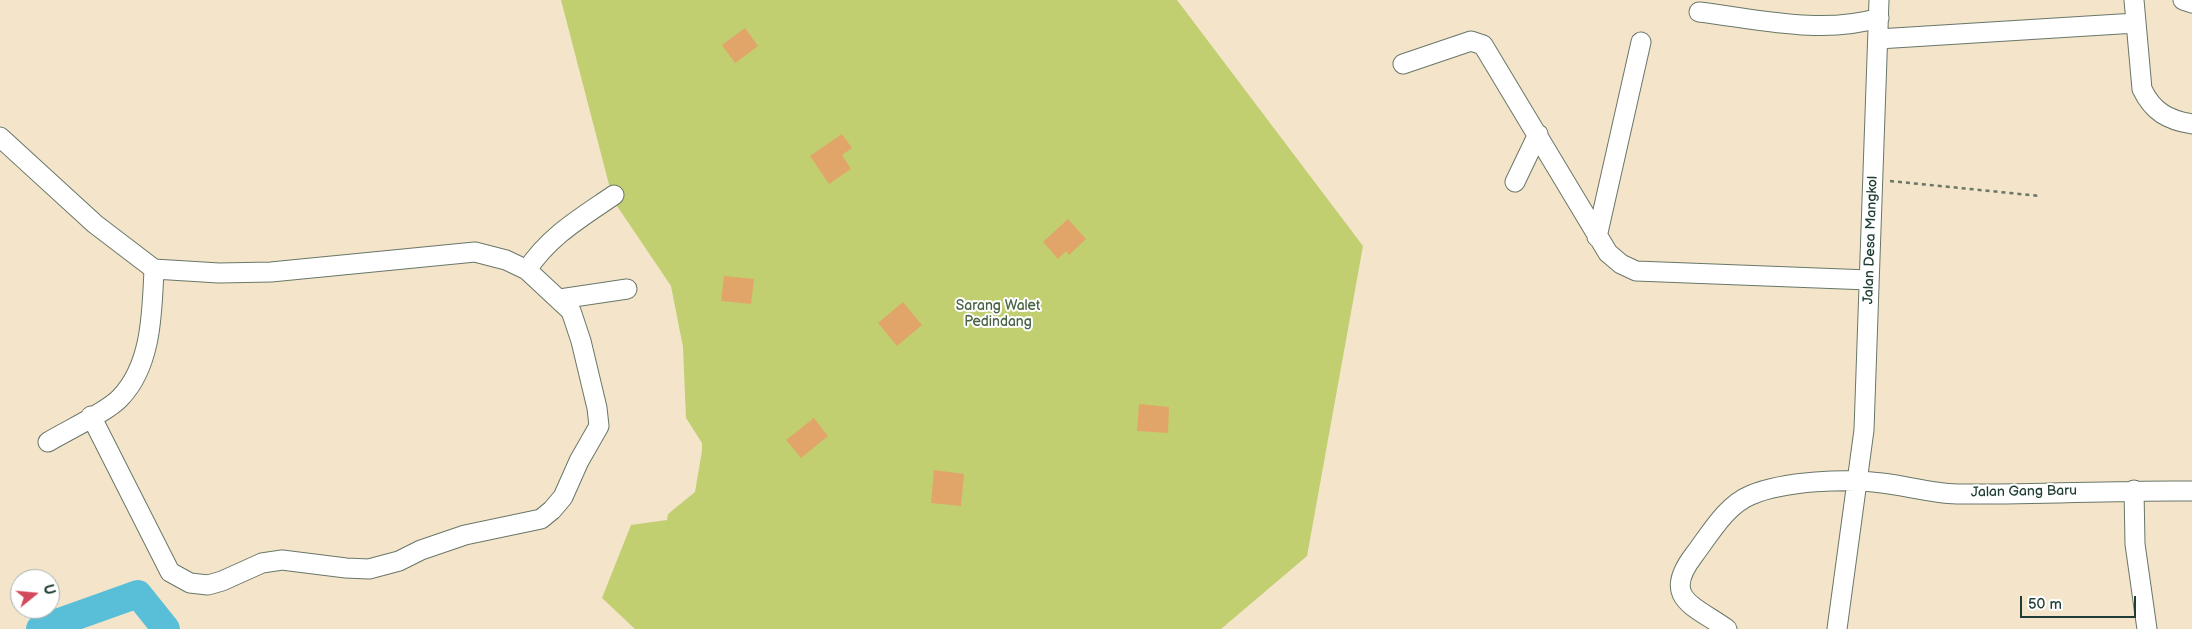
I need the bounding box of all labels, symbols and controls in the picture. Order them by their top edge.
street label: Jalan Desa Mangkol [1860,176,1882,304]
park label: Sarang Walet Pedindang [956,298,1040,331]
street label: Jalan Gang Baru [1971,483,2077,501]
north arrow [10,569,60,619]
text: U [39,583,58,597]
scale bar [2022,586,2138,618]
text: 50 m [2028,595,2062,614]

